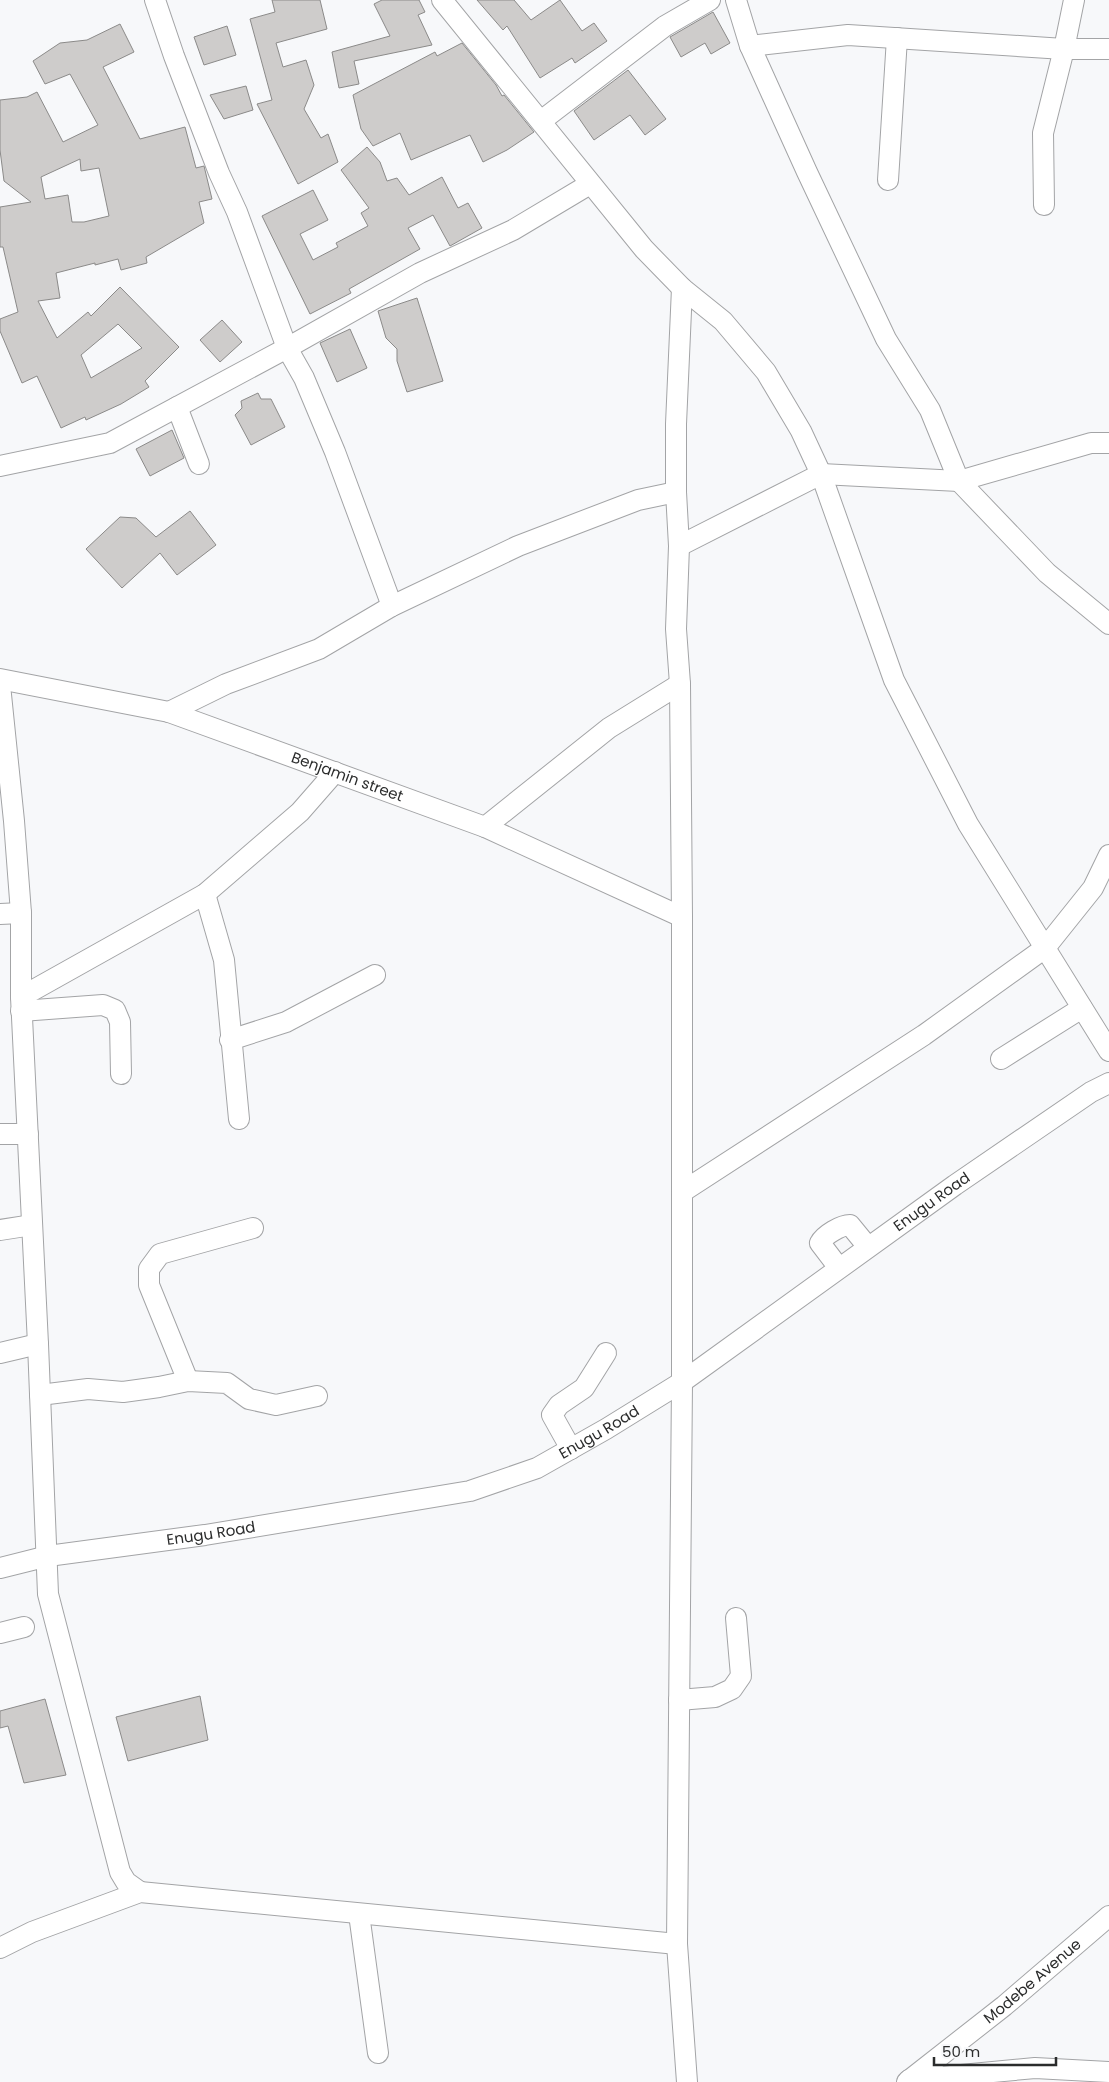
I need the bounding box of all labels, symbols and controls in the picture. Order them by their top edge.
street label: Benjamin street [289,746,406,806]
street label: Enugu Road [889,1167,974,1236]
street label: Enugu Road [555,1400,643,1464]
street label: Enugu Road [165,1516,257,1550]
street label: Modebe Avenue [979,1933,1085,2028]
scale bar [934,2034,1056,2066]
text: 50 m [942,2041,980,2062]

